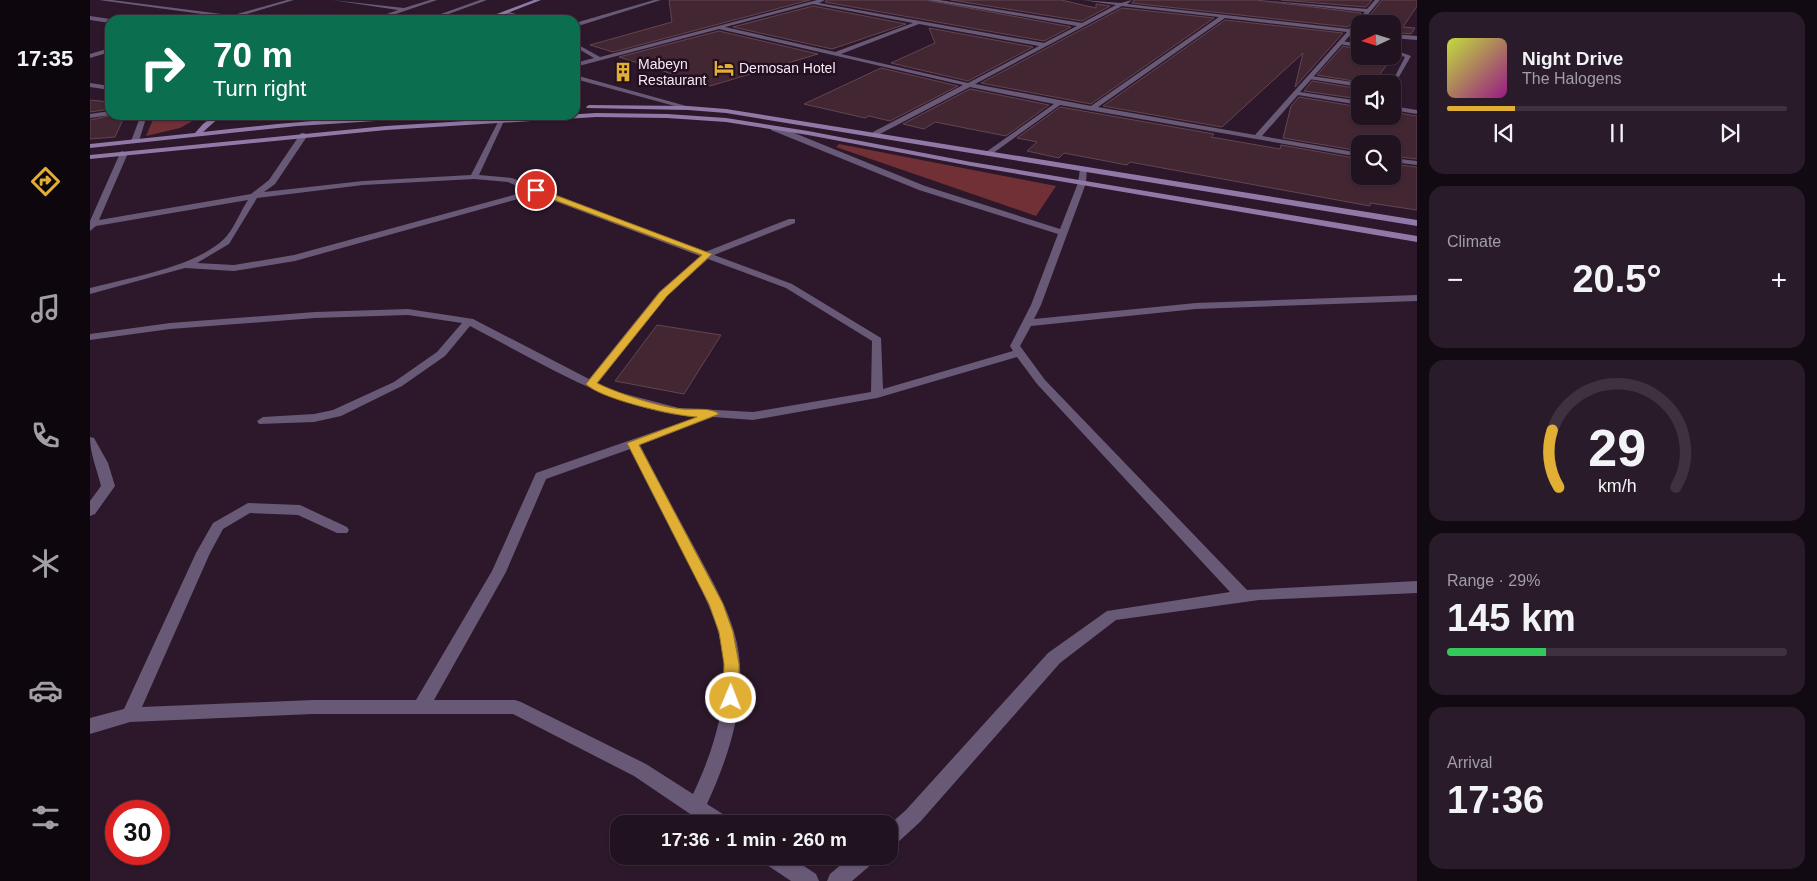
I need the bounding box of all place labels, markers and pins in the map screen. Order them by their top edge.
place label: Mabeyn Restaurant [638,56,707,88]
hotel icon: Demosan Hotel [713,57,735,79]
place label: Demosan Hotel [739,60,836,76]
building icon: Mabeyn Restaurant [612,61,634,83]
pin [515,169,557,211]

